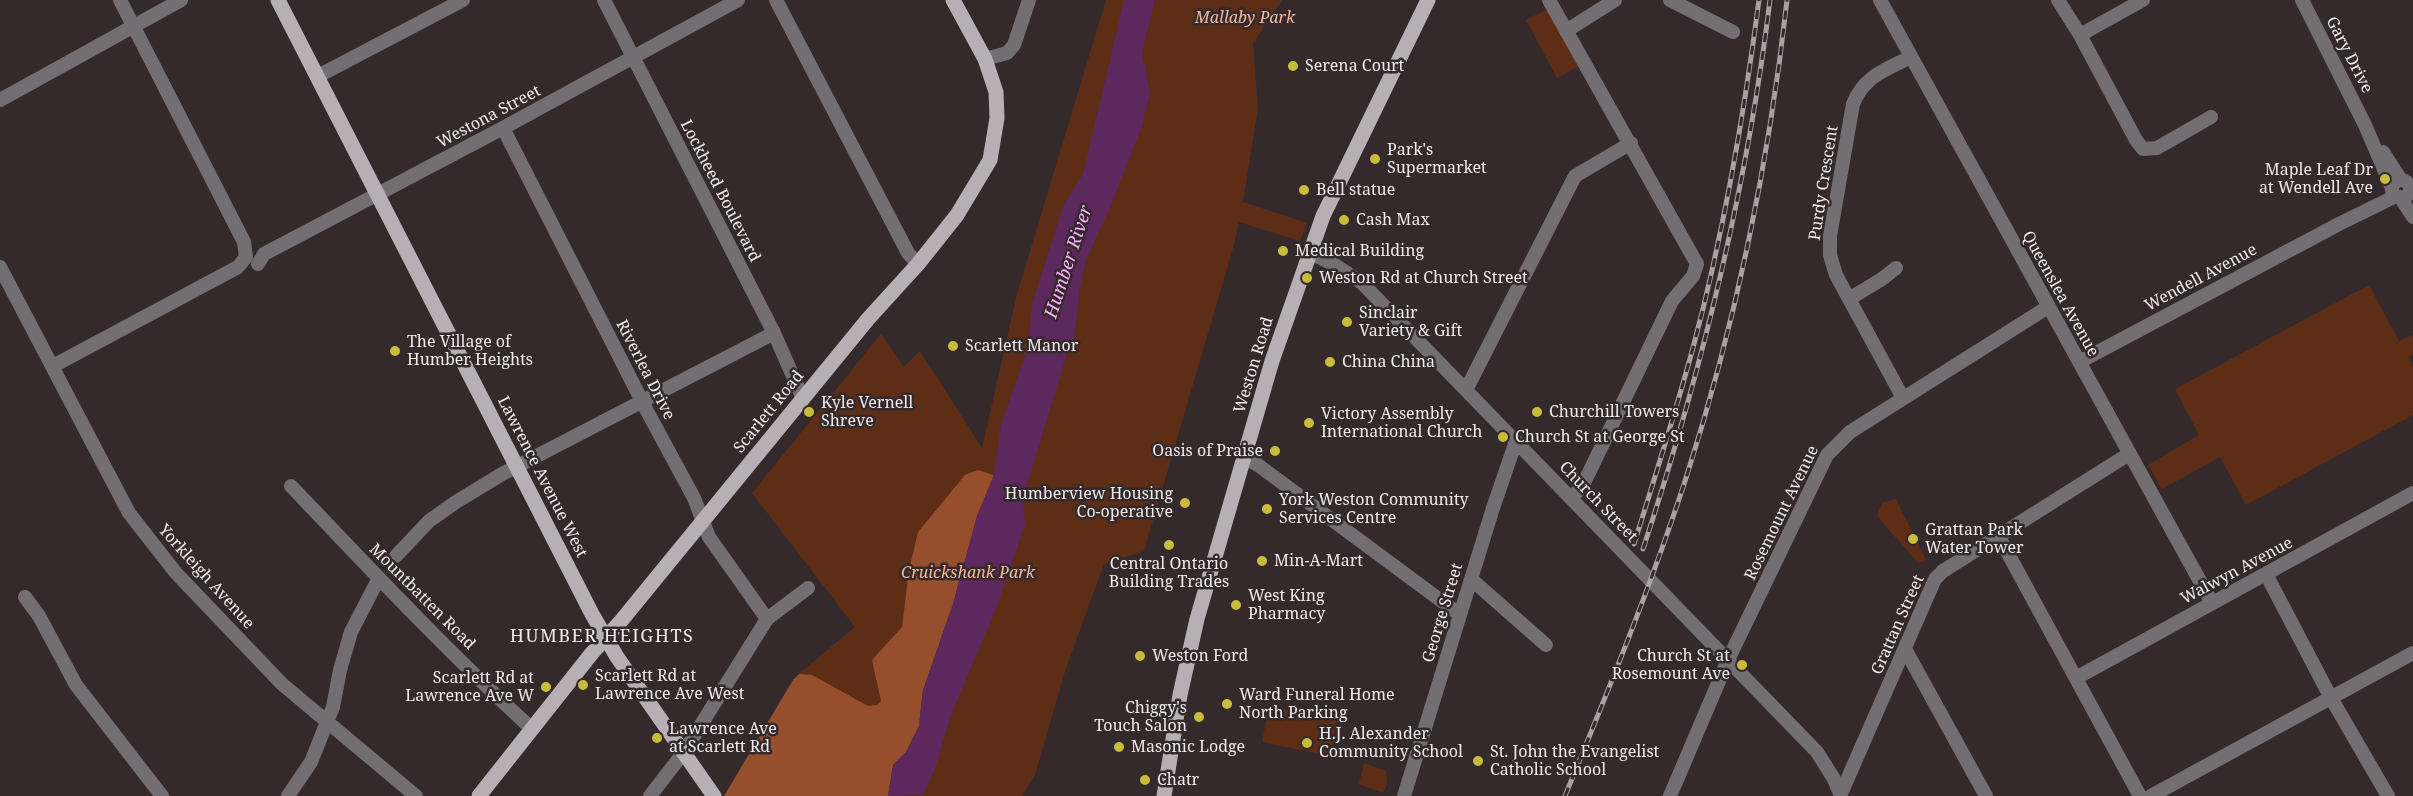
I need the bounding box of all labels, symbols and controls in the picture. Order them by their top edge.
park label: Mallaby Park [1195,8,1295,28]
street label: Gary Drive [2322,14,2376,96]
place label: Serena Court [1305,56,1404,76]
marker: Serena Court [1286,59,1300,73]
street label: Westona Street [434,82,544,152]
street label: Lockheed Boulevard [676,117,764,265]
street label: Purdy Crescent [1805,124,1843,242]
place label: Park's Supermarket [1387,140,1487,178]
marker: Park's Supermarket [1368,152,1382,166]
place label: Maple Leaf Dr at Wendell Ave [2259,160,2373,198]
marker: Maple Leaf Dr at Wendell Ave [2378,172,2392,186]
place label: Bell statue [1316,180,1395,200]
marker: Bell statue [1297,183,1311,197]
water label: Humber River [1041,203,1097,321]
place label: Cash Max [1356,210,1430,230]
marker: Cash Max [1337,213,1351,227]
street label: Queenslea Avenue [2018,228,2102,360]
street label: Wendell Avenue [2142,240,2260,316]
place label: Medical Building [1295,241,1424,261]
marker: Medical Building [1276,244,1290,258]
place label: Weston Rd at Church Street [1319,268,1528,288]
marker: Weston Rd at Church Street [1300,271,1314,285]
place label: Sinclair Variety & Gift [1359,303,1462,341]
street label: Weston Road [1230,315,1278,415]
marker: Sinclair Variety & Gift [1340,315,1354,329]
street label: Riverlea Drive [612,317,678,423]
place label: The Village of Humber Heights [407,332,533,370]
place label: Scarlett Manor [965,336,1078,356]
marker: Scarlett Manor [946,339,960,353]
marker: The Village of Humber Heights [388,344,402,358]
place label: China China [1342,352,1435,372]
marker: China China [1323,355,1337,369]
street label: Scarlett Road [730,367,808,457]
street label: Lawrence Avenue West [493,393,591,561]
place label: Kyle Vernell Shreve [821,393,913,431]
place label: Churchill Towers [1549,402,1679,422]
place label: Victory Assembly International Church [1321,404,1482,442]
marker: Kyle Vernell Shreve [802,405,816,419]
marker: Churchill Towers [1530,405,1544,419]
marker: Victory Assembly International Church [1302,416,1316,430]
place label: Church St at George St [1515,427,1685,447]
marker: Church St at George St [1496,430,1510,444]
place label: Oasis of Praise [1152,441,1263,461]
street label: Rosemount Avenue [1741,443,1823,583]
marker: Oasis of Praise [1268,444,1282,458]
street label: Church Street [1555,458,1641,546]
place label: Humberview Housing Co-operative [1005,484,1173,522]
place label: York Weston Community Services Centre [1279,490,1469,528]
marker: Humberview Housing Co-operative [1178,496,1192,510]
marker: York Weston Community Services Centre [1260,502,1274,516]
place label: Grattan Park Water Tower [1925,520,2024,558]
street label: Yorkleigh Avenue [154,521,258,633]
marker: Grattan Park Water Tower [1906,532,1920,546]
street label: Walwyn Avenue [2178,533,2296,609]
marker: Central Ontario Building Trades [1162,538,1176,552]
street label: Mountbatten Road [365,540,479,654]
place label: Min-A-Mart [1274,551,1363,571]
place label: Central Ontario Building Trades [1109,554,1229,592]
marker: Min-A-Mart [1255,554,1269,568]
street label: George Street [1419,561,1467,665]
park label: Cruickshank Park [901,563,1035,583]
street label: Grattan Street [1867,572,1929,678]
place label: West King Pharmacy [1248,586,1325,624]
marker: West King Pharmacy [1229,598,1243,612]
district label: HUMBER HEIGHTS [510,626,694,648]
place label: Weston Ford [1152,646,1248,666]
place label: Church St at Rosemount Ave [1612,646,1730,684]
marker: Weston Ford [1133,649,1147,663]
marker: Church St at Rosemount Ave [1735,658,1749,672]
place label: Scarlett Rd at Lawrence Ave West [595,666,744,704]
place label: Scarlett Rd at Lawrence Ave W [405,668,534,706]
marker: Scarlett Rd at Lawrence Ave West [576,678,590,692]
marker: Scarlett Rd at Lawrence Ave W [539,680,553,694]
place label: Ward Funeral Home North Parking [1239,685,1395,723]
marker: Ward Funeral Home North Parking [1220,697,1234,711]
place label: Chiggy's Touch Salon [1094,698,1187,736]
marker: Chiggy's Touch Salon [1192,710,1206,724]
place label: Lawrence Ave at Scarlett Rd [669,719,777,757]
place label: H.J. Alexander Community School [1319,724,1463,762]
marker: Lawrence Ave at Scarlett Rd [650,731,664,745]
marker: H.J. Alexander Community School [1300,736,1314,750]
place label: Masonic Lodge [1131,737,1245,757]
marker: Masonic Lodge [1112,740,1126,754]
place label: St. John the Evangelist Catholic School [1490,742,1659,780]
marker: St. John the Evangelist Catholic School [1471,754,1485,768]
place label: Chatr [1157,770,1199,790]
marker: Chatr [1138,773,1152,787]

